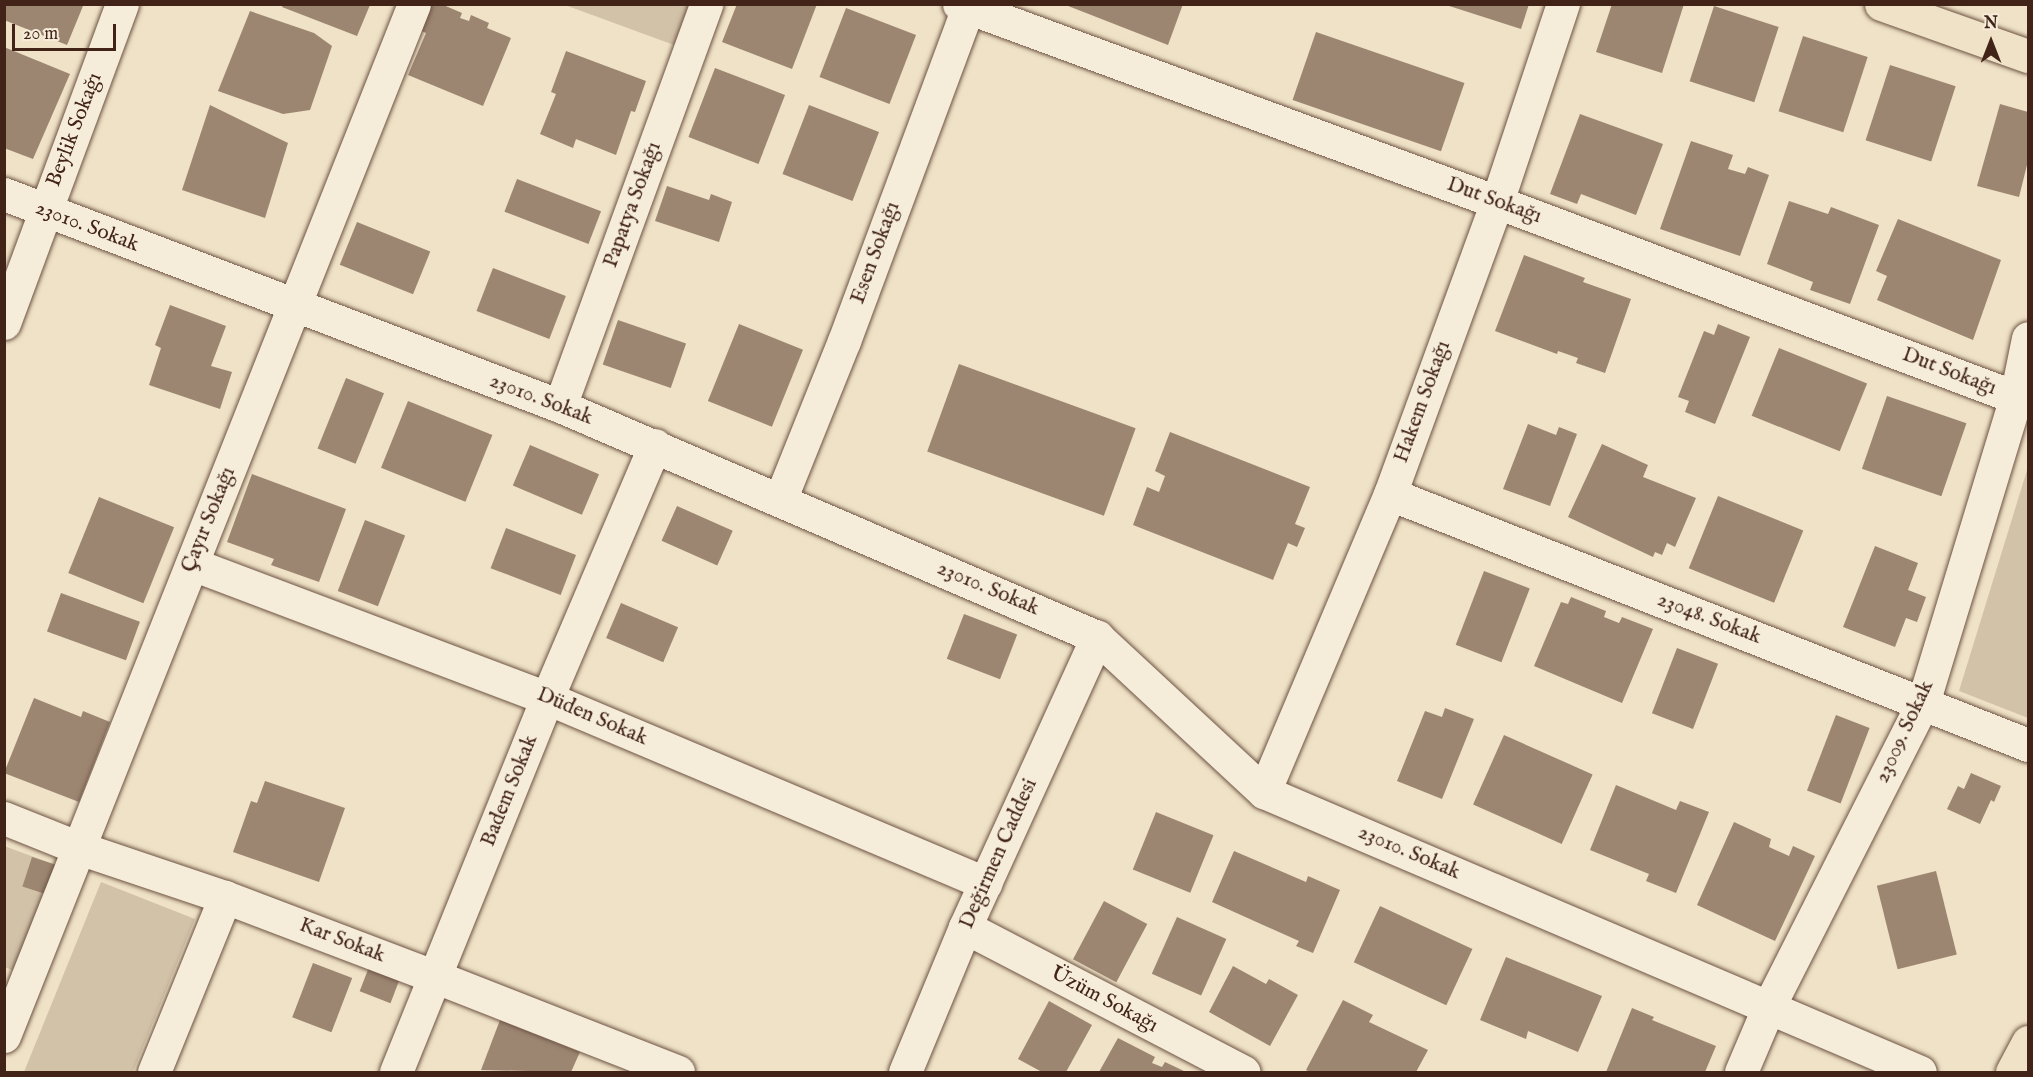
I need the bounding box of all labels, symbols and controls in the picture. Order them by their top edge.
scale bar [15,12,118,50]
north arrow [1961,12,2021,72]
text: N [1984,14,1998,34]
text: 20 m [23,23,58,46]
street label: Beylik Sokağı [42,69,108,191]
street label: Papatya Sokağı [599,139,667,271]
street label: Dut Sokağı [1443,172,1545,230]
street label: 23010. Sokak [32,196,142,258]
street label: Esen Sokağı [846,199,906,307]
street label: Hakem Sokağı [1389,338,1457,466]
street label: Dut Sokağı [1898,343,2000,401]
street label: 23010. Sokak [486,369,596,431]
street label: Çayır Sokağı [176,464,242,576]
street label: 23010. Sokak [933,556,1043,622]
street label: 23048. Sokak [1654,588,1764,650]
street label: 23009. Sokak [1870,677,1940,787]
street label: Düden Sokak [533,682,651,752]
street label: Badem Sokak [476,732,544,850]
street label: Değirmen Caddesi [955,775,1043,933]
street label: 23010. Sokak [1354,820,1464,886]
street label: Kar Sokak [295,913,389,969]
street label: Üzüm Sokağı [1046,961,1162,1039]

